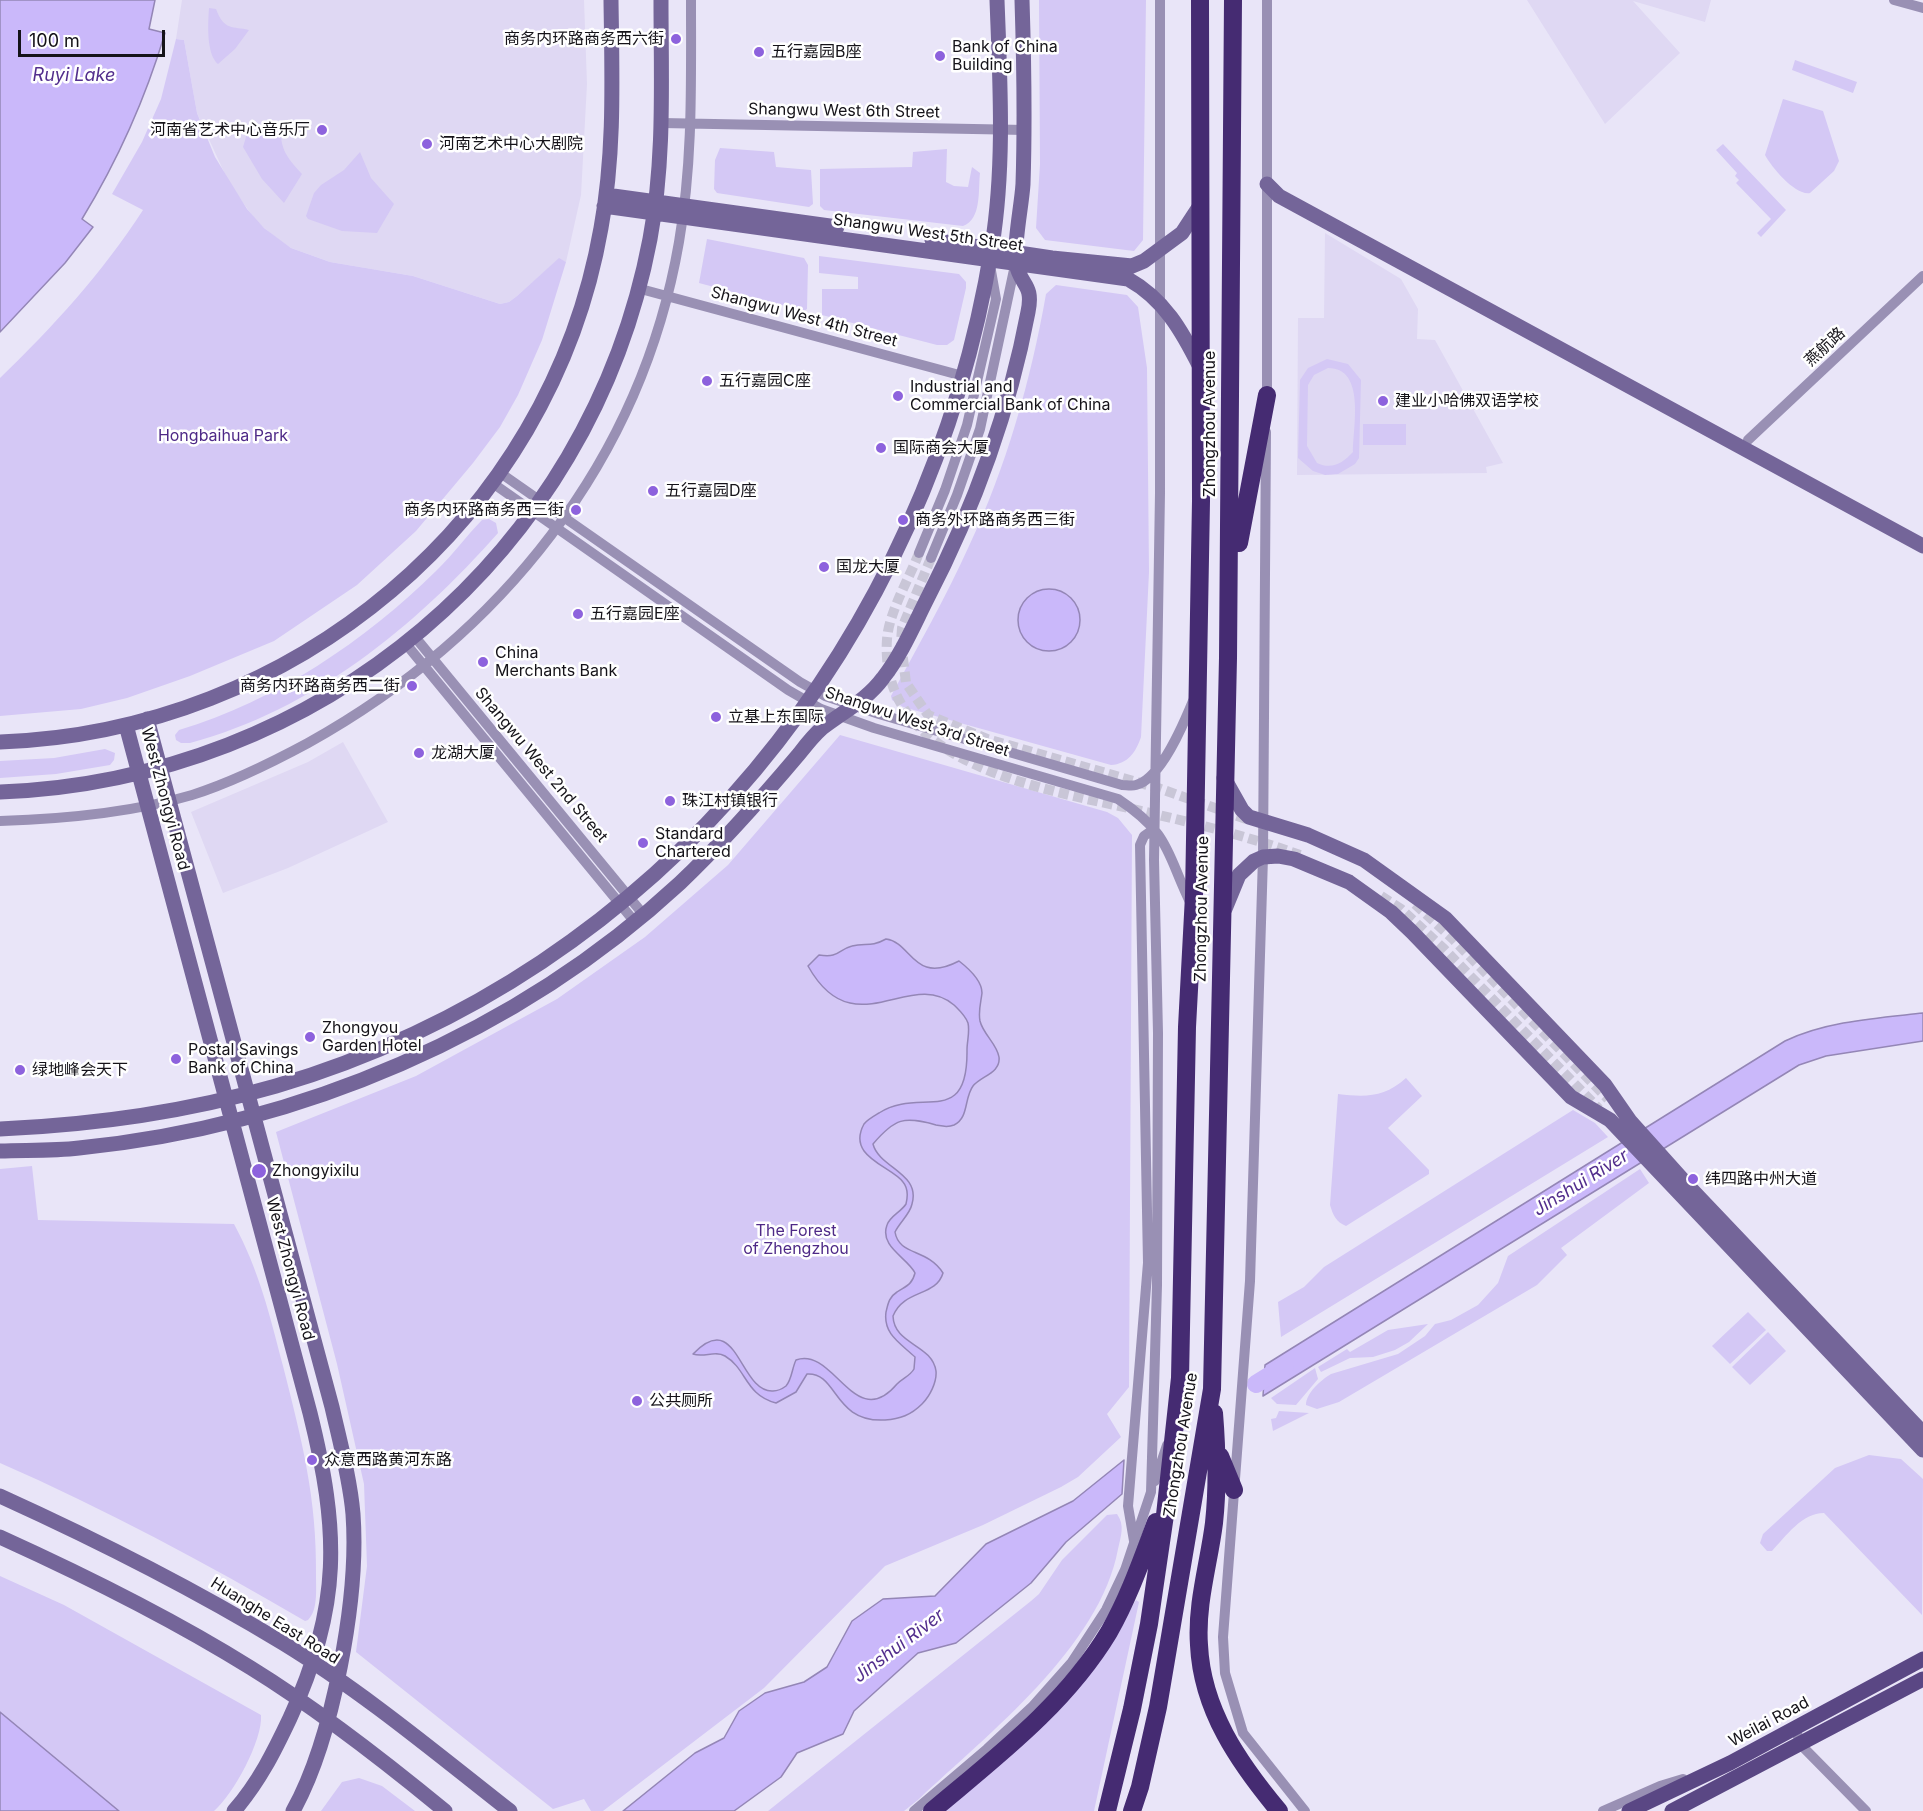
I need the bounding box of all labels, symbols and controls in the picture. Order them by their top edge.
scale bar [21,18,168,56]
place label: 商务内环路商务西六街 [504,29,664,49]
text: 100 m [29,30,80,51]
marker: 商务内环路商务西六街 [669,32,683,46]
place label: Bank of China Building [952,37,1058,75]
place label: 五行嘉园B座 [771,42,861,62]
marker: 五行嘉园B座 [752,45,766,59]
marker: Bank of China Building [933,49,947,63]
water label: Ruyi Lake [33,65,115,87]
street label: Shangwu West 6th Street [748,100,940,122]
place label: 河南省艺术中心音乐厅 [150,120,310,140]
marker: 河南省艺术中心音乐厅 [315,123,329,137]
place label: 河南艺术中心大剧院 [439,134,583,154]
marker: 河南艺术中心大剧院 [420,137,434,151]
street label: Shangwu West 5th Street [832,210,1024,256]
street label: Shangwu West 4th Street [709,283,899,351]
street label: 燕航路 [1801,324,1849,370]
street label: Zhongzhou Avenue [1200,351,1220,497]
place label: 五行嘉园C座 [719,371,811,391]
marker: 五行嘉园C座 [700,374,714,388]
place label: Industrial and Commercial Bank of China [910,377,1110,415]
marker: Industrial and Commercial Bank of China [891,389,905,403]
place label: 建业小哈佛双语学校 [1395,391,1539,411]
marker: 建业小哈佛双语学校 [1376,394,1390,408]
park label: Hongbaihua Park [158,426,288,446]
place label: 国际商会大厦 [893,438,989,458]
marker: 国际商会大厦 [874,441,888,455]
place label: 五行嘉园D座 [665,481,757,501]
marker: 五行嘉园D座 [646,484,660,498]
place label: 商务内环路商务西三街 [404,500,564,520]
marker: 商务内环路商务西三街 [569,503,583,517]
place label: 商务外环路商务西三街 [915,510,1075,530]
marker: 商务外环路商务西三街 [896,513,910,527]
place label: 国龙大厦 [836,557,900,577]
marker: 国龙大厦 [817,560,831,574]
place label: 五行嘉园E座 [590,604,680,624]
marker: 五行嘉园E座 [571,607,585,621]
place label: China Merchants Bank [495,643,617,681]
marker: China Merchants Bank [476,655,490,669]
place label: 商务内环路商务西二街 [240,676,400,696]
marker: 商务内环路商务西二街 [405,679,419,693]
street label: Shangwu West 3rd Street [822,683,1012,761]
street label: Shangwu West 2nd Street [471,684,611,846]
place label: 立基上东国际 [728,707,824,727]
marker: 立基上东国际 [709,710,723,724]
street label: West Zhongyi Road [137,726,193,872]
place label: 龙湖大厦 [431,743,495,763]
marker: 龙湖大厦 [412,746,426,760]
place label: 珠江村镇银行 [682,791,778,811]
marker: 珠江村镇银行 [663,794,677,808]
place label: Standard Chartered [655,824,731,862]
marker: Standard Chartered [636,836,650,850]
street label: Zhongzhou Avenue [1191,836,1213,982]
place label: Zhongyou Garden Hotel [322,1018,422,1056]
marker: Zhongyou Garden Hotel [303,1030,317,1044]
place label: Postal Savings Bank of China [188,1040,298,1078]
marker: Postal Savings Bank of China [169,1052,183,1066]
place label: 绿地峰会天下 [32,1060,128,1080]
marker: 绿地峰会天下 [13,1063,27,1077]
water label: Jinshui River [1529,1145,1633,1221]
place label: Zhongyixilu [272,1161,359,1181]
marker: Zhongyixilu [250,1162,268,1180]
place label: 纬四路中州大道 [1705,1169,1817,1189]
marker: 纬四路中州大道 [1686,1172,1700,1186]
street label: West Zhongyi Road [262,1196,318,1342]
park label: The Forest of Zhengzhou [743,1221,849,1259]
street label: Zhongzhou Avenue [1160,1371,1202,1519]
place label: 公共厕所 [649,1391,713,1411]
marker: 公共厕所 [630,1394,644,1408]
place label: 众意西路黄河东路 [324,1450,452,1470]
marker: 众意西路黄河东路 [305,1453,319,1467]
street label: Huanghe East Road [207,1574,343,1668]
water label: Jinshui River [849,1605,949,1687]
street label: Weilai Road [1726,1693,1812,1751]

